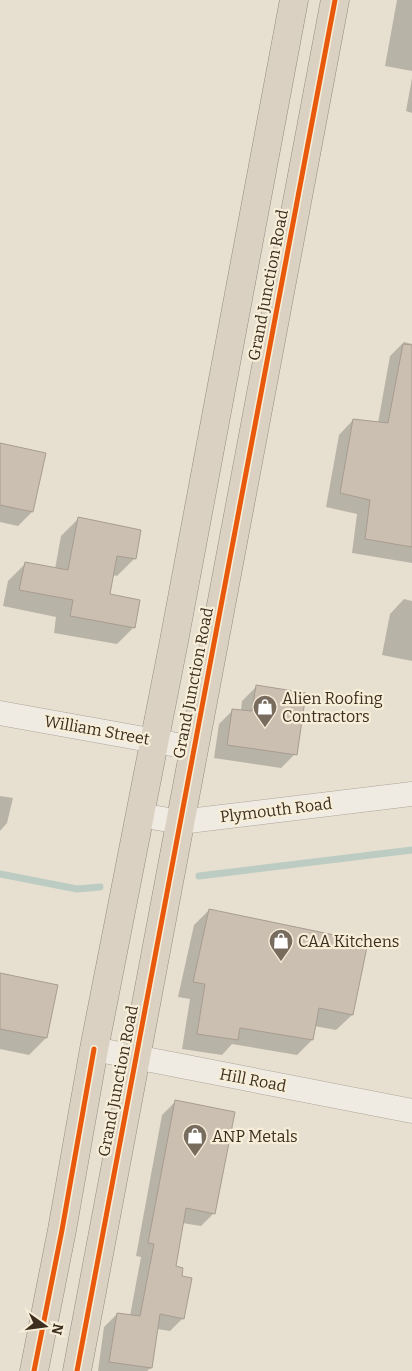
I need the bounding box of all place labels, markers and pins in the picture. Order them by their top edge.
place label: Alien Roofing Contractors [282,689,383,726]
shop icon: Alien Roofing Contractors [252,694,278,728]
shop icon: CAA Kitchens [268,928,294,962]
place label: CAA Kitchens [298,932,400,951]
shop icon: ANP Metals [182,1123,208,1157]
place label: ANP Metals [212,1127,298,1146]

